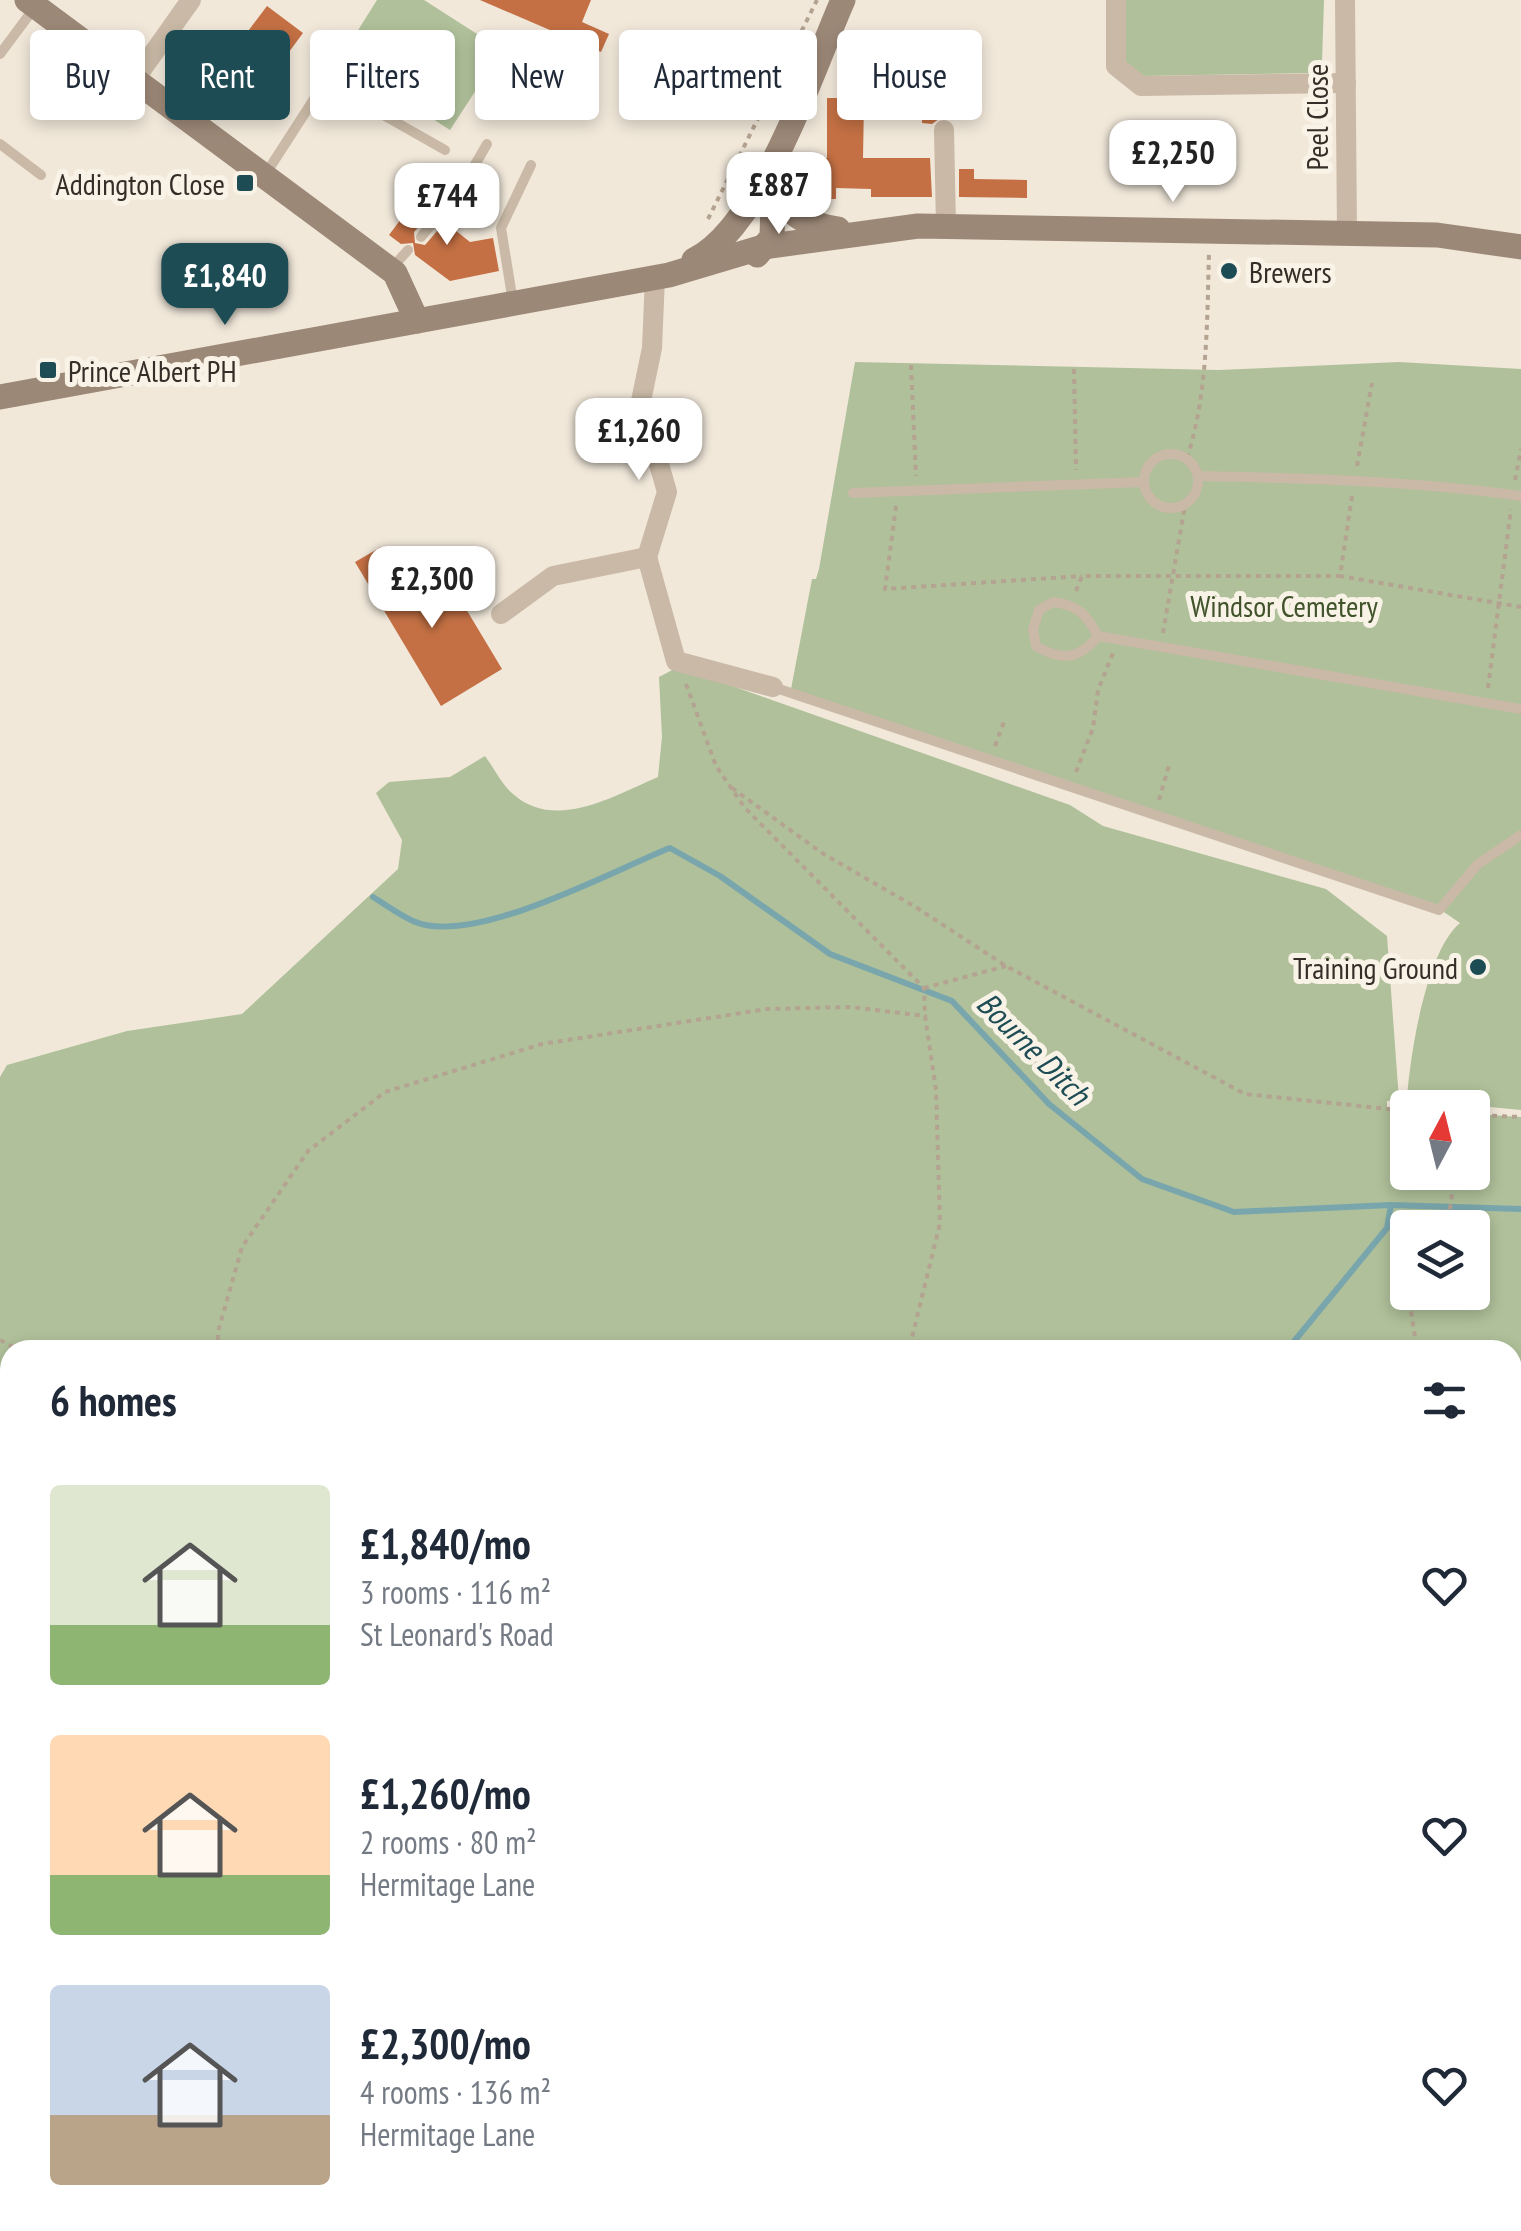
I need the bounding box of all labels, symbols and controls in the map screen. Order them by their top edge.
chip: Buy [30,30,145,120]
chip: Rent [165,30,290,120]
chip: Filters [310,30,455,120]
chip: New [475,30,599,120]
chip: Apartment [619,30,817,120]
chip: House [837,30,982,120]
street label: Peel Close [1297,64,1336,170]
pin: £2,250 [1092,120,1254,205]
text: £2,250 [1131,131,1215,173]
pin: £887 [720,152,838,237]
pin: £744 [388,163,506,248]
text: £887 [748,163,810,205]
place label: Addington Close [55,164,225,203]
marker: Addington Close [234,172,256,194]
text: £744 [416,174,478,216]
pin: £1,840 [144,243,306,328]
place label: Brewers [1249,252,1332,291]
text: £1,840 [183,254,267,296]
marker: Brewers [1218,260,1240,282]
place label: Prince Albert PH [68,351,236,390]
marker: Prince Albert PH [37,359,59,381]
pin: £1,260 [558,398,720,483]
text: £1,260 [597,409,681,451]
pin: £2,300 [351,546,513,631]
text: £2,300 [390,557,474,599]
park label: Windsor Cemetery [1190,586,1379,625]
place label: Training Ground [1293,948,1458,987]
marker: Training Ground [1467,956,1489,978]
water label: Bourne Ditch [968,982,1101,1115]
north arrow [1390,1090,1490,1190]
map controls [1390,1090,1490,1310]
button: layers [1390,1210,1490,1310]
text: 6 homes [50,1373,177,1428]
icon: filters [1417,1373,1472,1428]
text: £1,840/mo [360,1516,531,1571]
icon: home [130,1525,250,1645]
icon: heart [1417,1558,1472,1613]
text: 3 rooms · 116 m² [360,1571,551,1613]
text: St Leonard's Road [360,1613,554,1655]
text: £1,260/mo [360,1766,531,1821]
icon: home [130,1775,250,1895]
icon: heart [1417,1808,1472,1863]
text: 2 rooms · 80 m² [360,1821,537,1863]
text: Hermitage Lane [360,1863,535,1905]
text: £2,300/mo [360,2016,531,2071]
icon: home [130,2025,250,2145]
icon: heart [1417,2058,1472,2113]
text: 4 rooms · 136 m² [360,2071,551,2113]
text: Hermitage Lane [360,2113,535,2155]

